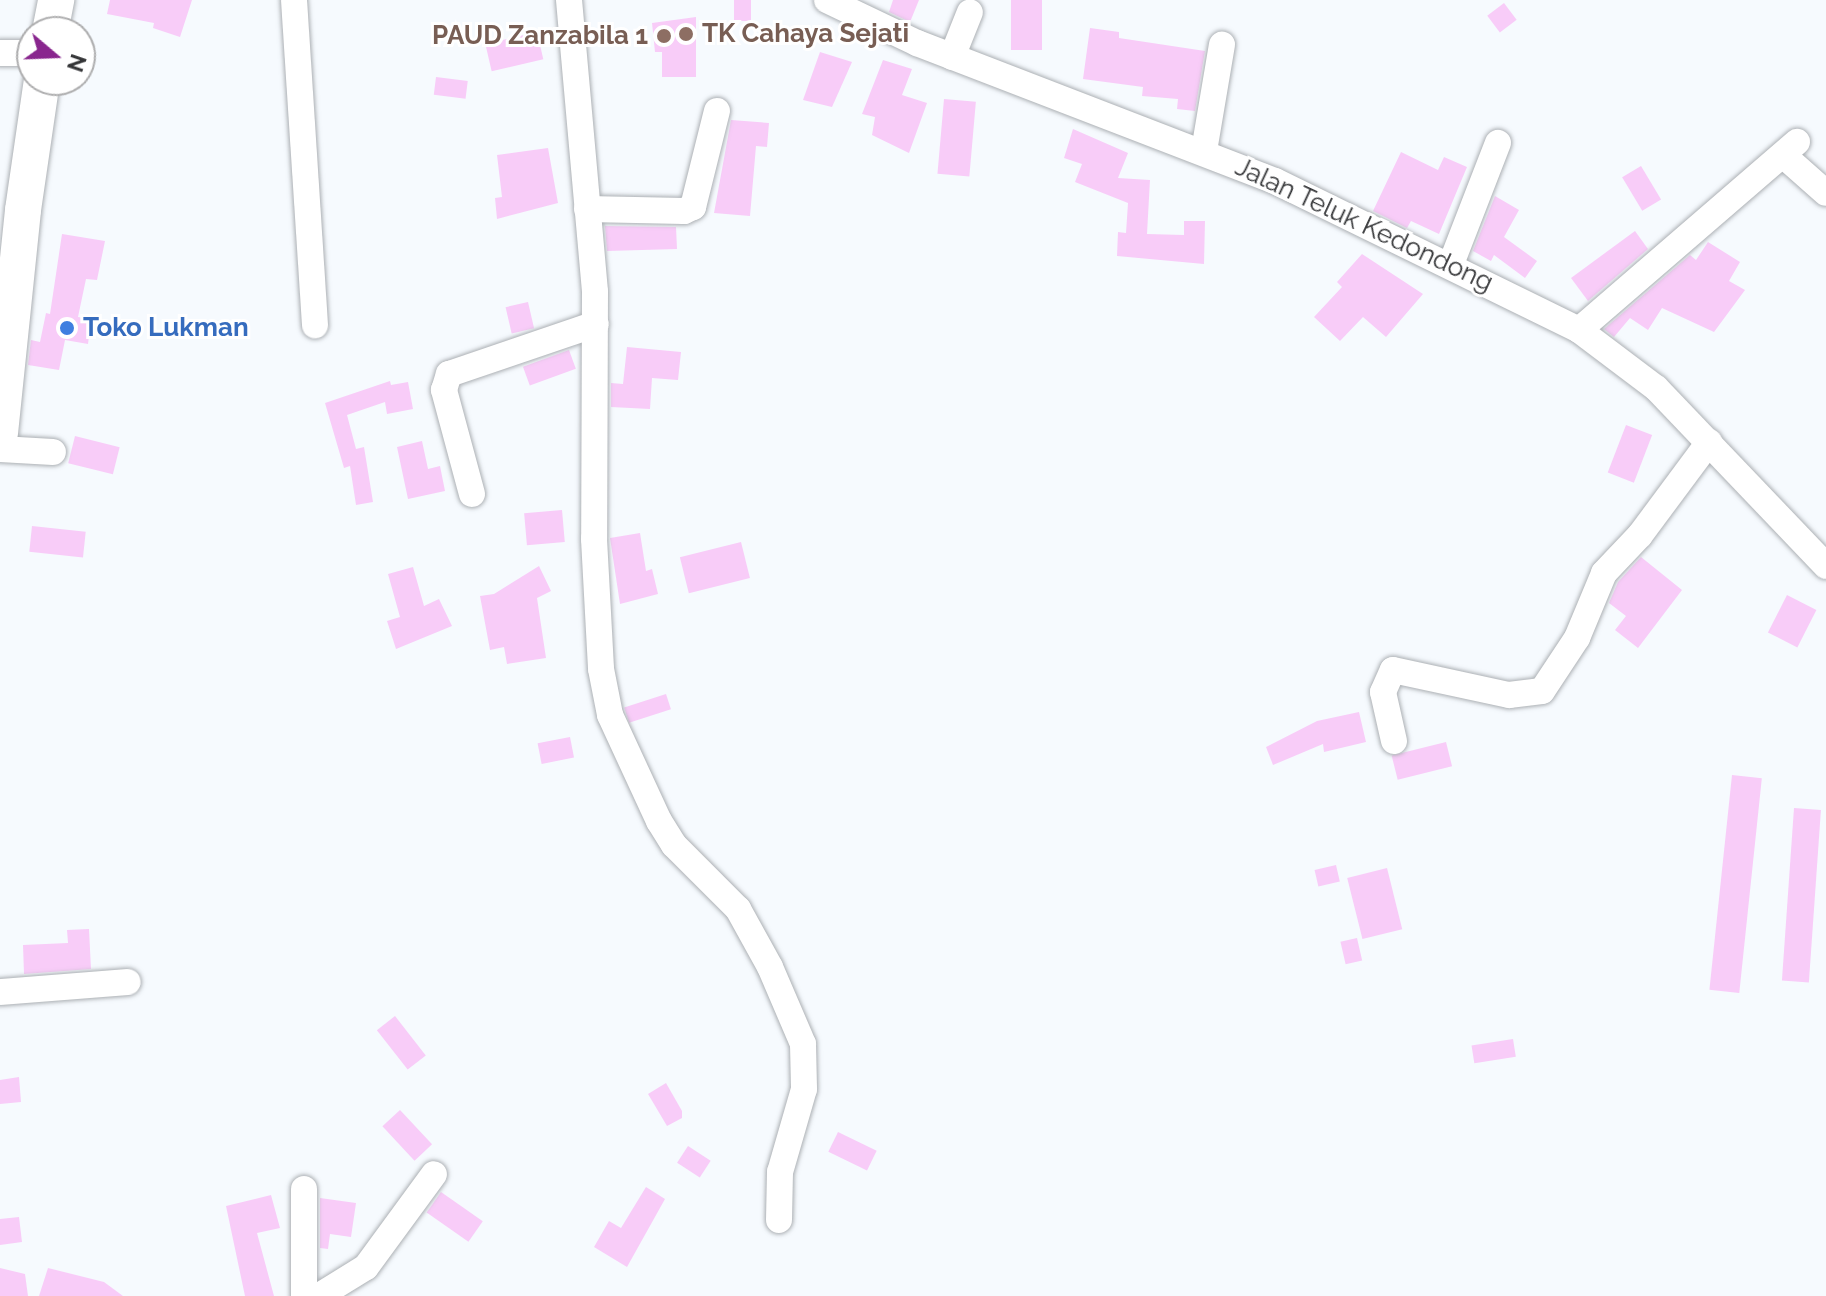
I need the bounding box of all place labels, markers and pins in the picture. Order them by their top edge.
place label: TK Cahaya Sejati [702,18,909,50]
place label: PAUD Zanzabila 1 [432,20,648,52]
marker: TK Cahaya Sejati [677,25,695,43]
marker: PAUD Zanzabila 1 [655,27,673,45]
place label: Toko Lukman [83,312,249,344]
marker: Toko Lukman [58,319,76,337]

